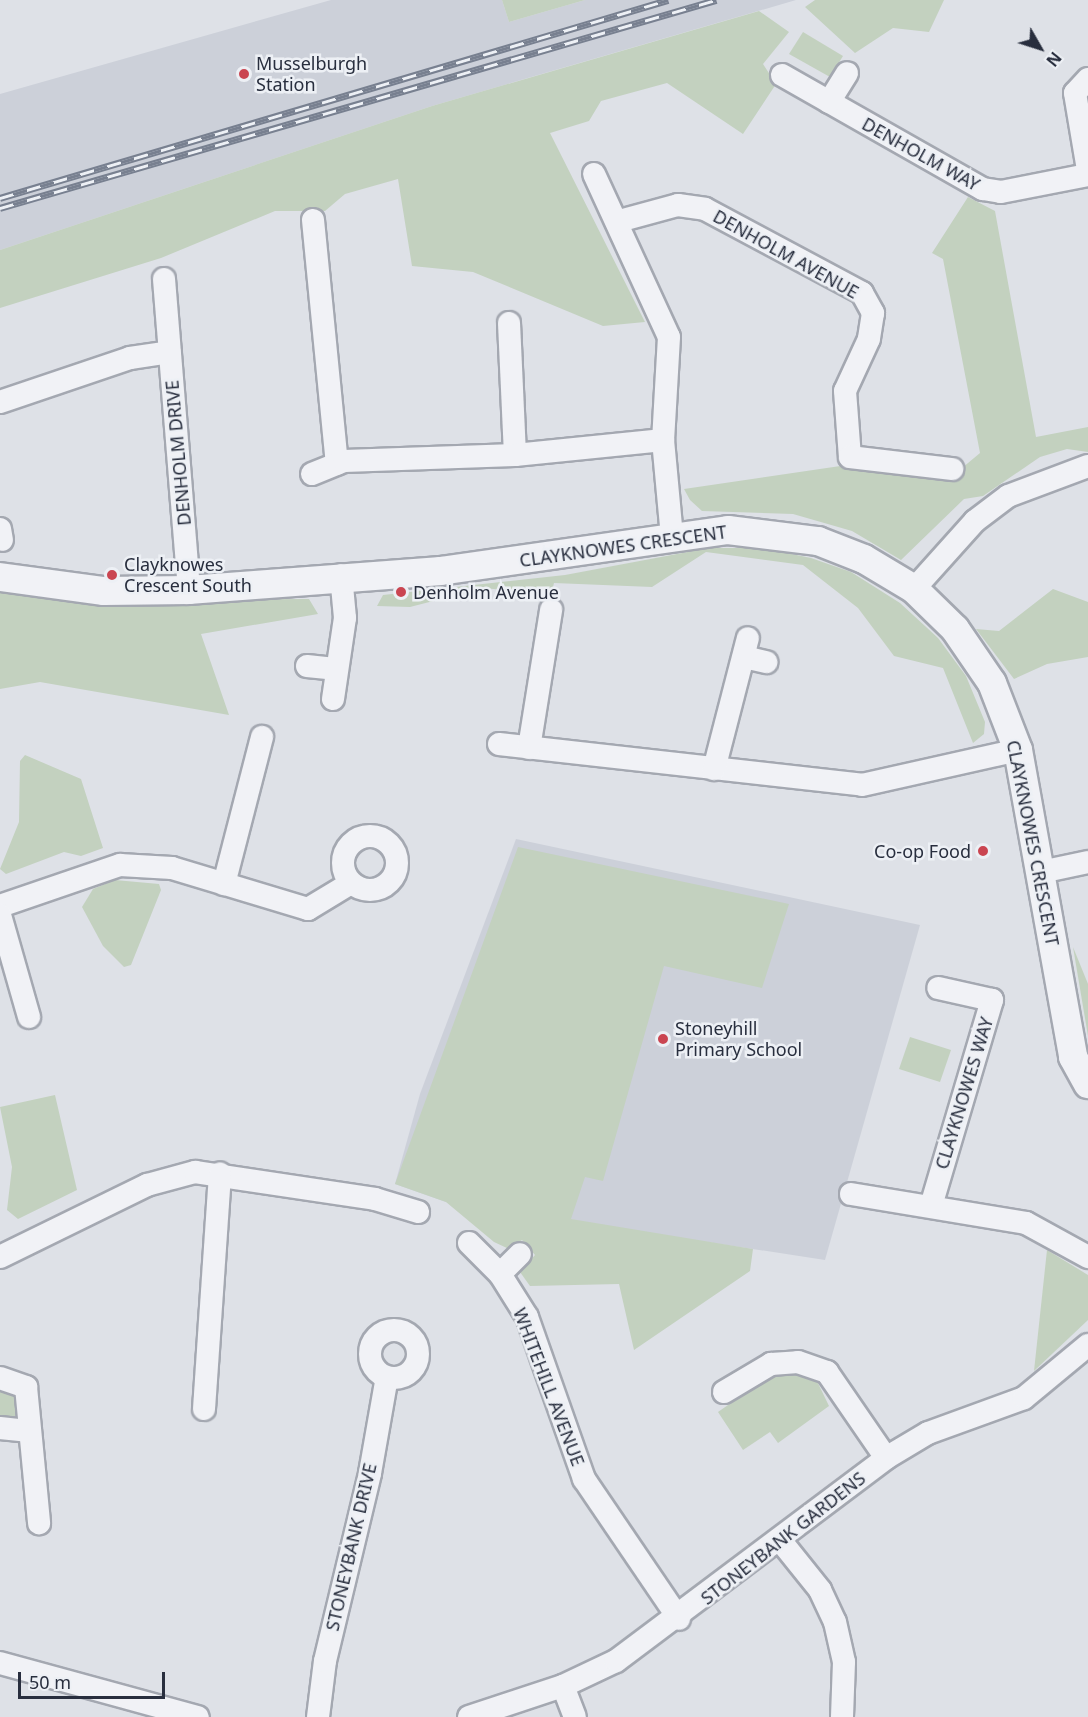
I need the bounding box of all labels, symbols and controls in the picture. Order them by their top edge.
north arrow [1010,18,1070,78]
text: N [1041,47,1067,71]
place label: Musselburgh Station [256,53,367,96]
marker: Musselburgh Station [237,67,251,81]
street label: DENHOLM WAY [858,113,984,195]
street label: DENHOLM AVENUE [709,205,863,303]
street label: DENHOLM DRIVE [161,379,195,527]
street label: CLAYKNOWES CRESCENT [518,521,728,571]
place label: Clayknowes Crescent South [124,554,252,596]
marker: Clayknowes Crescent South [105,568,119,582]
place label: Denholm Avenue [413,581,559,603]
marker: Denholm Avenue [394,585,408,599]
street label: CLAYKNOWES CRESCENT [1002,738,1064,948]
place label: Co-op Food [874,840,971,862]
marker: Co-op Food [976,844,990,858]
street label: CLAYKNOWES WAY [931,1014,997,1172]
place label: Stoneyhill Primary School [675,1018,802,1060]
marker: Stoneyhill Primary School [656,1032,670,1046]
street label: WHITEHILL AVENUE [509,1305,589,1469]
street label: STONEYBANK DRIVE [321,1461,381,1633]
street label: STONEYBANK GARDENS [696,1467,870,1609]
scale bar [21,1660,168,1698]
text: 50 m [29,1670,71,1694]

